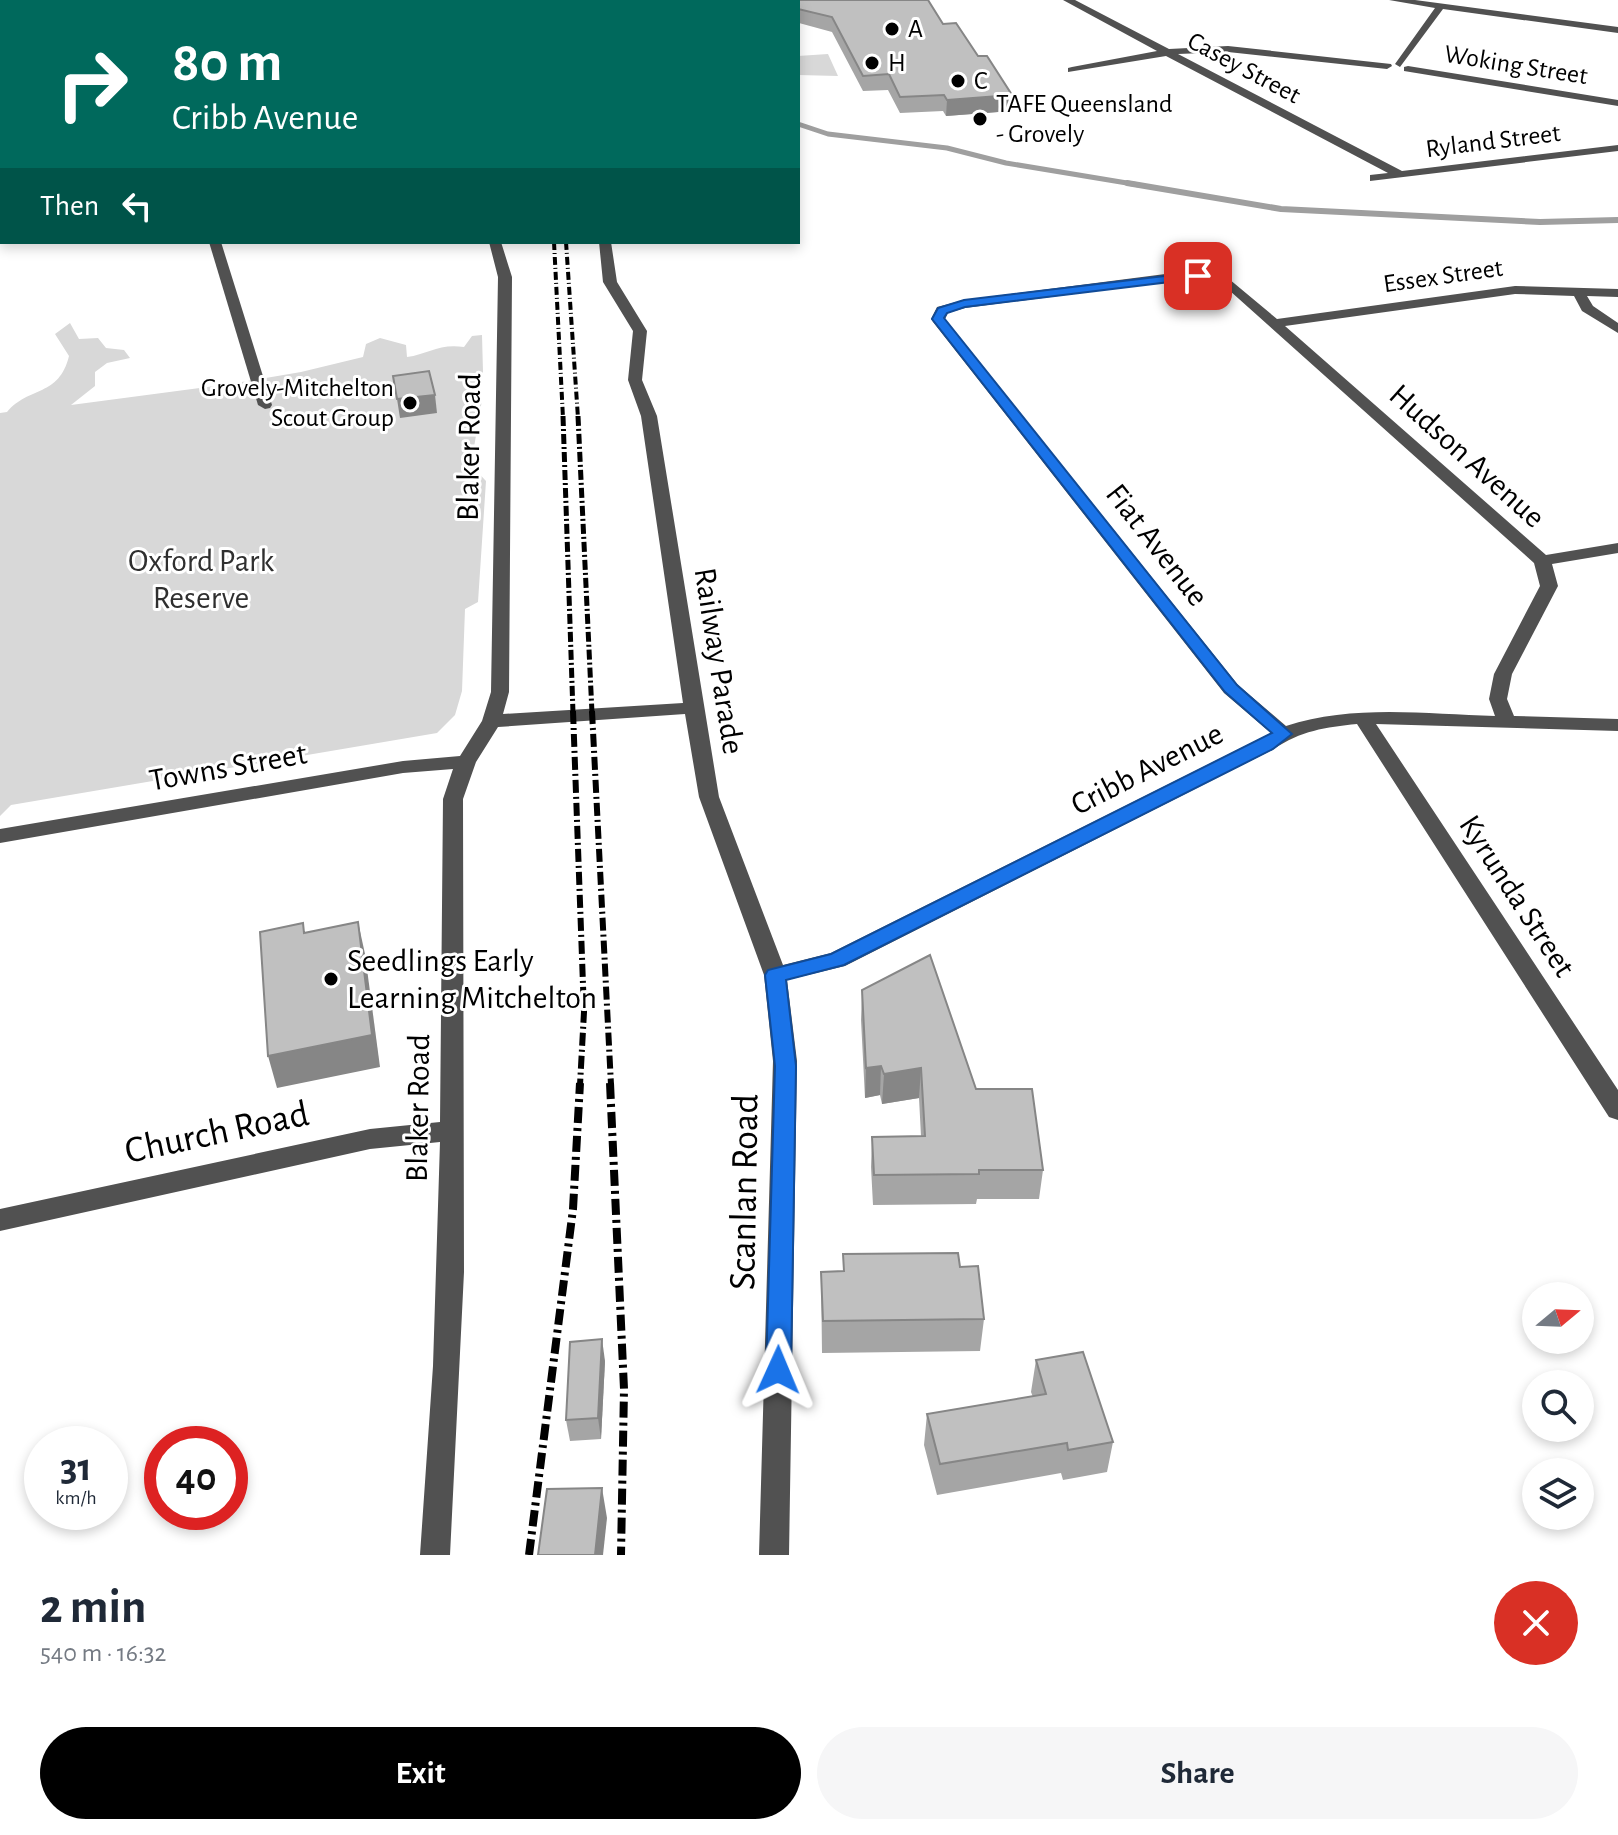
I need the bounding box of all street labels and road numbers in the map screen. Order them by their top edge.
street label: Casey Street [1183,27,1305,109]
street label: Woking Street [1443,41,1589,89]
street label: Ryland Street [1424,120,1562,162]
street label: Essex Street [1381,255,1505,297]
street label: Blaker Road [452,373,486,521]
street label: Hudson Avenue [1383,378,1551,534]
street label: Fiat Avenue [1100,478,1214,612]
street label: Railway Parade [688,566,750,756]
street label: Cribb Avenue [1066,717,1228,821]
street label: Towns Street [147,737,309,797]
street label: Kyrunda Street [1453,810,1581,982]
street label: Blaker Road [401,1034,435,1182]
street label: Scanlan Road [724,1094,766,1290]
street label: Church Road [122,1095,312,1171]

